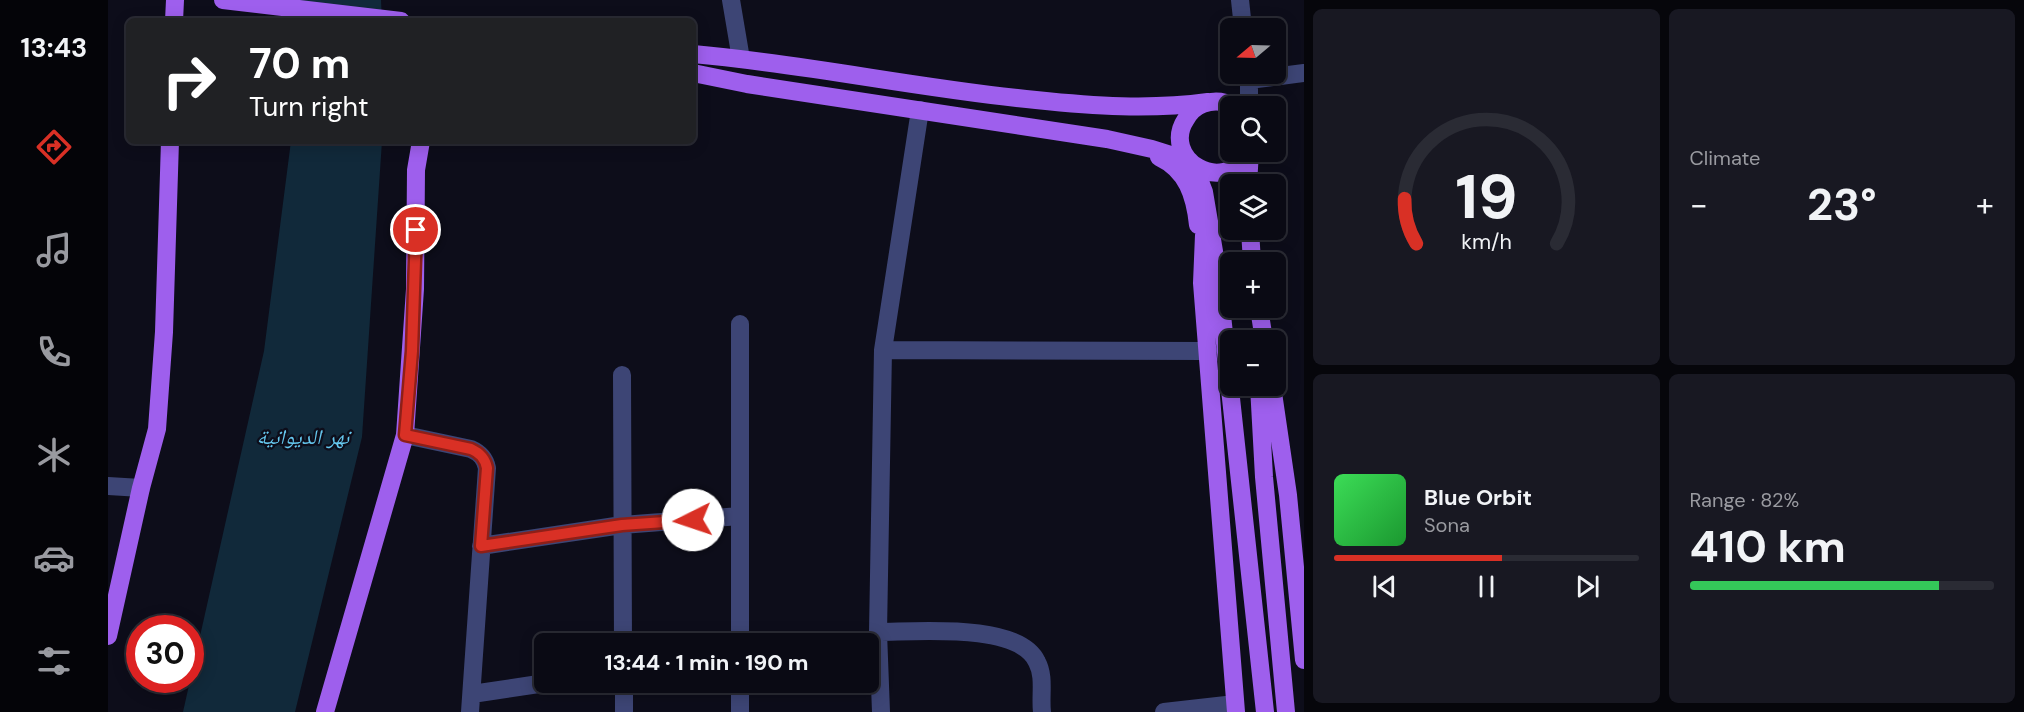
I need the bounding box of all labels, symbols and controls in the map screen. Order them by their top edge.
north arrow [1220,18,1286,84]
map controls [1220,18,1286,396]
text: 13:43 [21,30,87,65]
text: 70 m [249,36,350,91]
icon: right [150,42,228,120]
text: Turn right [249,89,369,124]
button: search [1220,96,1286,162]
icon: directions [33,126,75,168]
text: Climate [1690,145,1760,171]
text: 19 [1455,156,1517,237]
button: layers [1220,174,1286,240]
text: 23° [1807,175,1876,234]
text: − [1690,183,1708,226]
text: + [1976,183,1994,226]
pin [390,204,441,255]
icon: arrive [399,213,432,246]
text: km/h [1461,228,1512,256]
icon: music [33,229,75,271]
button: + [1220,252,1286,318]
button: − [1220,330,1286,396]
icon: phone [33,331,75,373]
water label: نهر الديوانية [257,423,353,451]
icon: climate [33,434,75,476]
text: Blue Orbit [1424,483,1532,512]
text: Range · 82% [1690,487,1799,513]
position arrow [661,488,725,552]
text: Sona [1424,512,1470,538]
text: 410 km [1690,517,1846,576]
icon: car [33,537,75,579]
icon: previous [1368,570,1401,603]
icon: pause [1470,570,1503,603]
icon: next [1571,570,1604,603]
speed limit sign: 30 [126,615,204,693]
icon: filters [33,640,75,682]
text: 13:44 · 1 min · 190 m [604,648,809,677]

